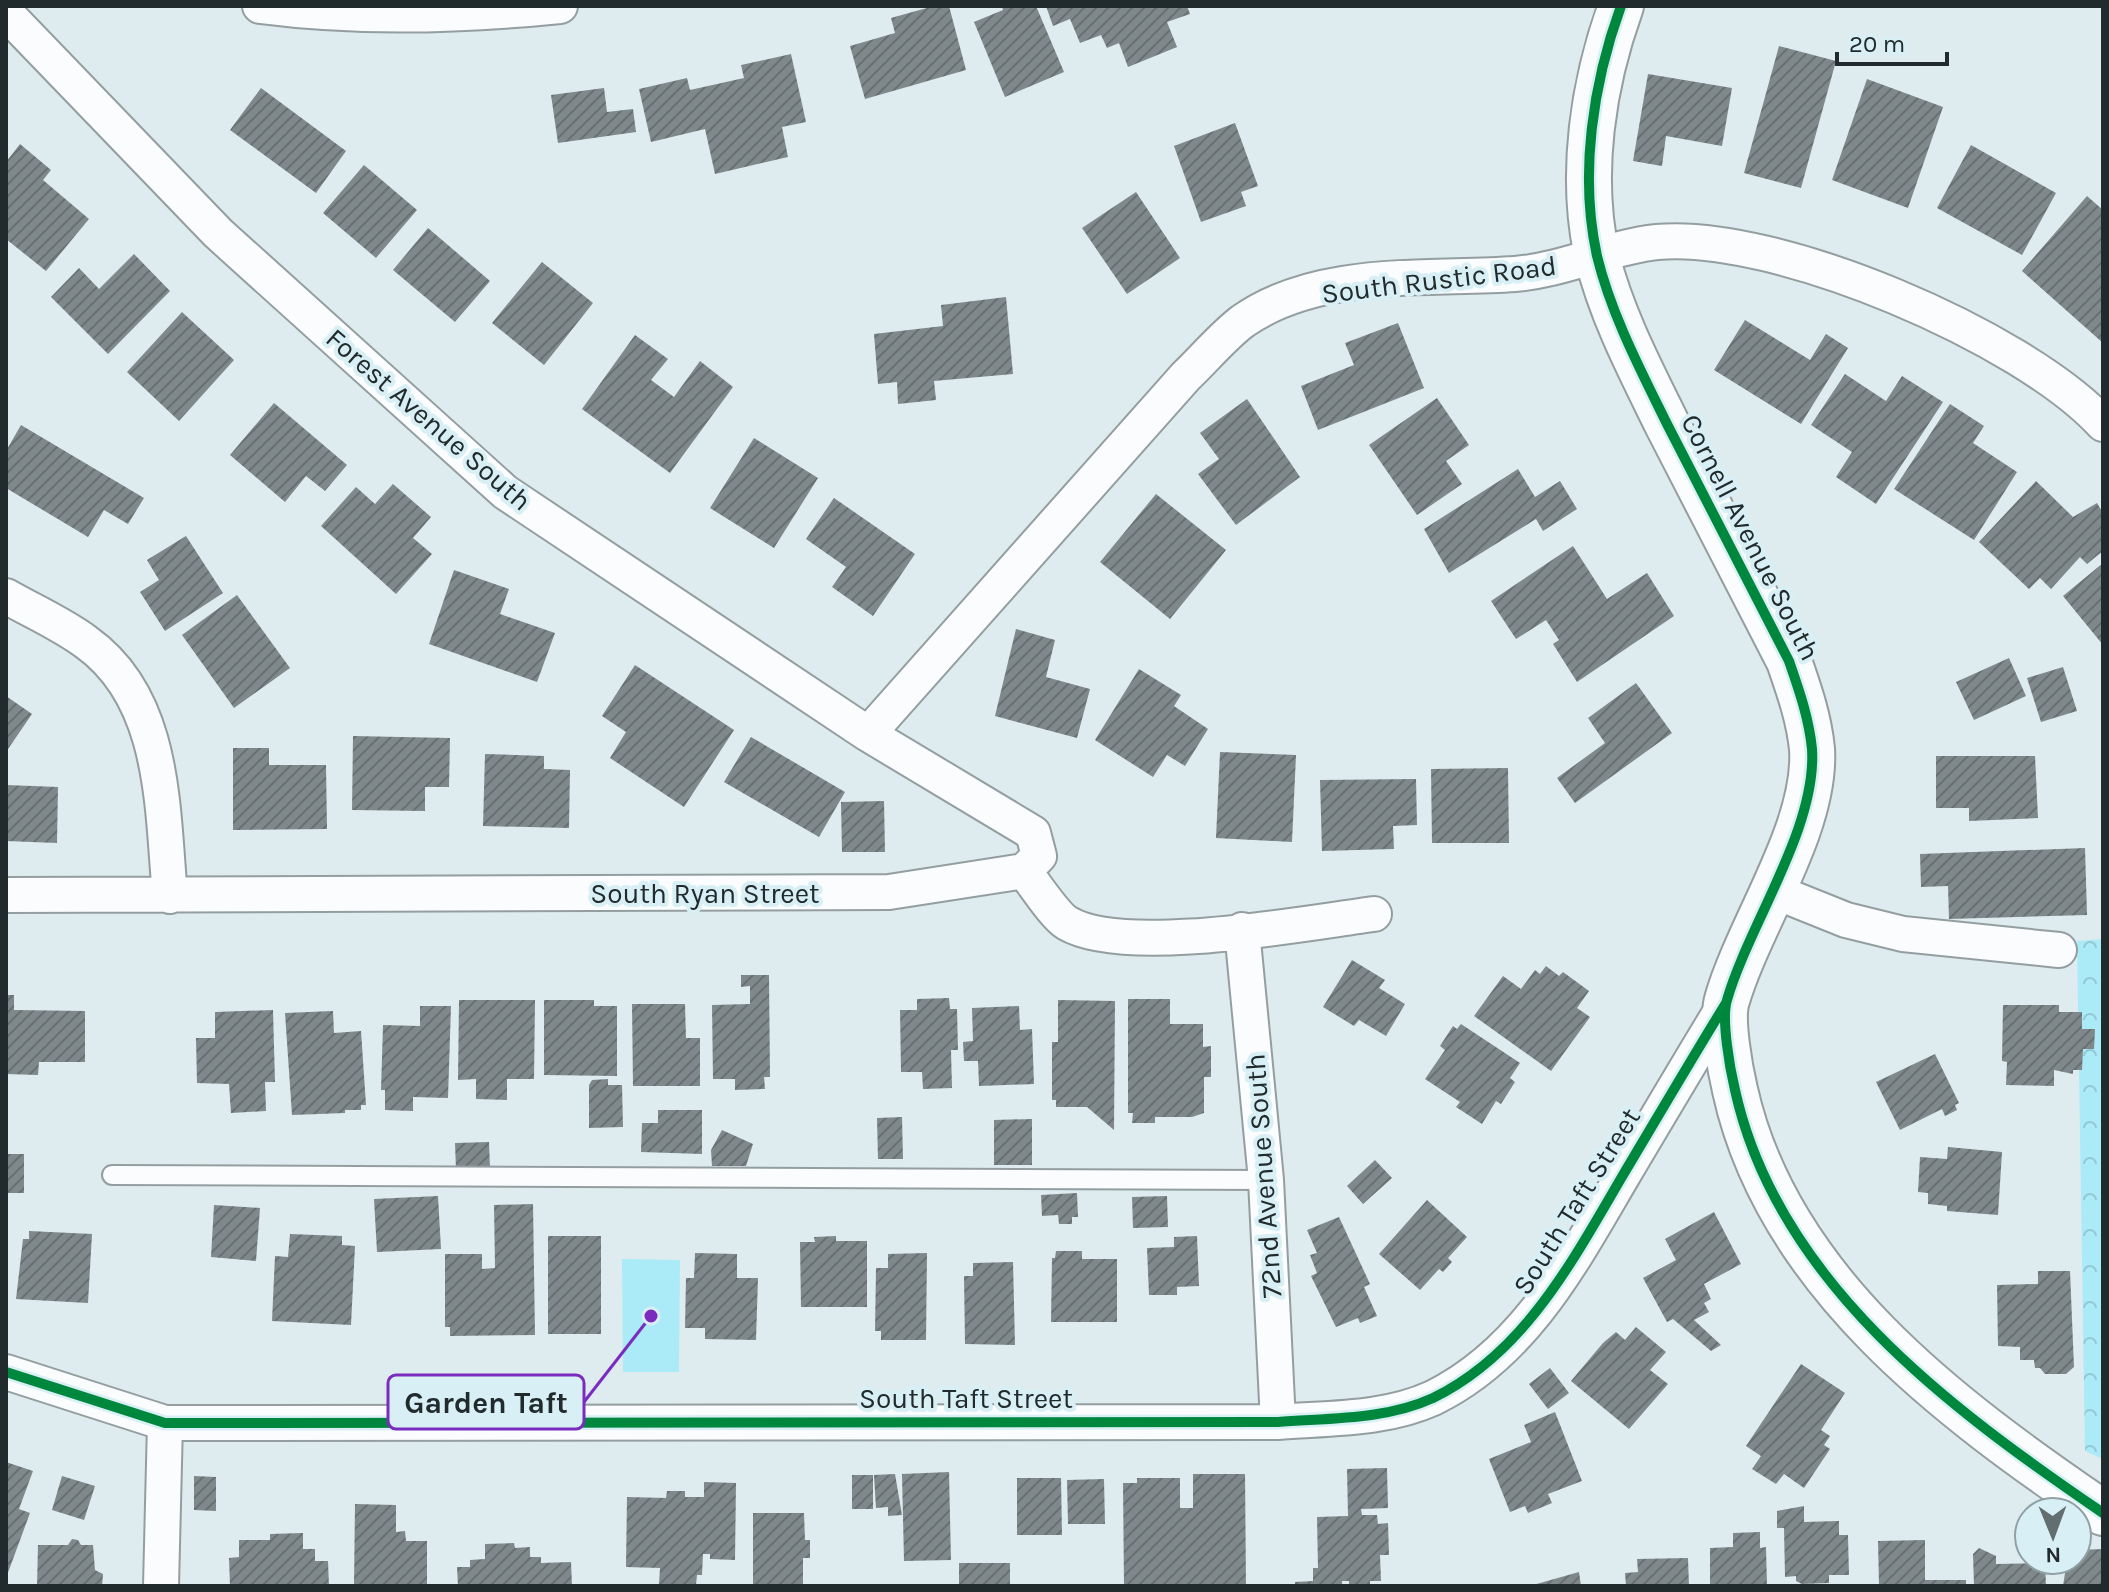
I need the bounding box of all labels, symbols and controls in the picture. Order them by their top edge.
scale bar [1837,16,1947,66]
text: 20 m [1849,30,1905,58]
street label: South Rustic Road [1320,249,1558,310]
street label: Forest Avenue South [319,321,538,517]
street label: Cornell Avenue South [1674,409,1827,666]
street label: South Ryan Street [590,877,820,910]
street label: 72nd Avenue South [1238,1053,1289,1299]
street label: South Taft Street [1506,1102,1647,1301]
callout: Garden Taft [388,1375,584,1429]
street label: South Taft Street [859,1382,1073,1415]
text: Garden Taft [404,1385,568,1421]
north arrow [2013,1496,2093,1576]
text: N [2045,1542,2061,1568]

